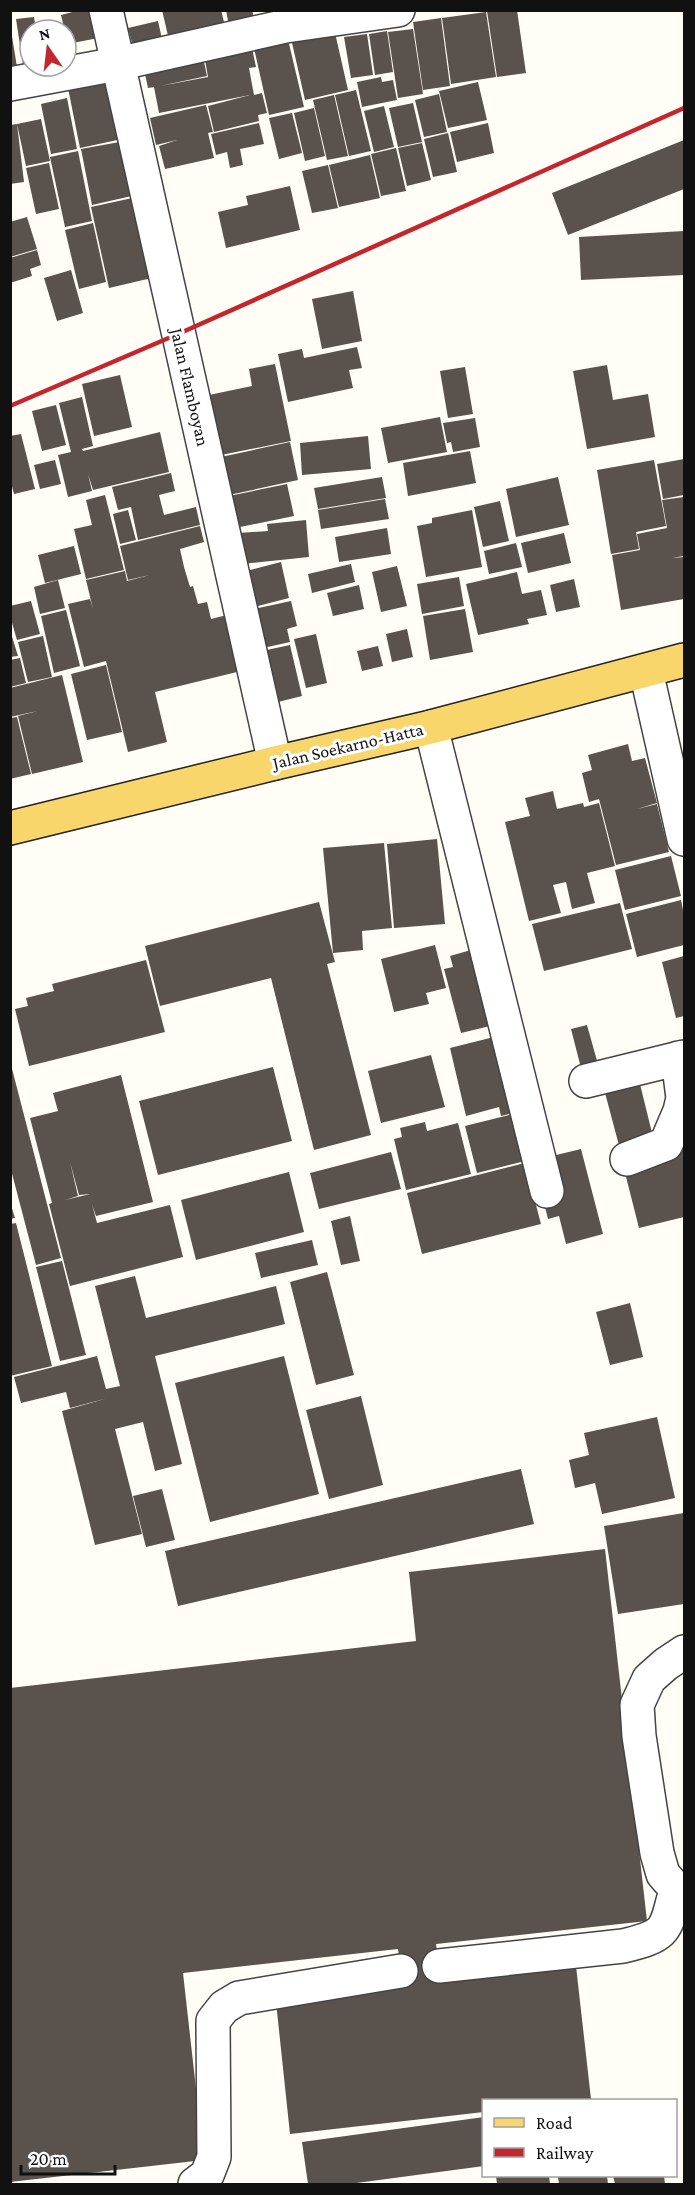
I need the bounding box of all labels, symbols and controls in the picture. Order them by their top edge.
north arrow [18,18,78,78]
text: N [37,24,52,43]
street label: Jalan Flamboyan [166,324,213,448]
street label: Jalan Soekarno-Hatta [269,719,425,774]
legend [482,2099,677,2177]
text: Road [536,2113,573,2133]
scale bar [21,2138,116,2176]
text: Railway [536,2143,594,2163]
text: 20 m [30,2149,67,2169]

